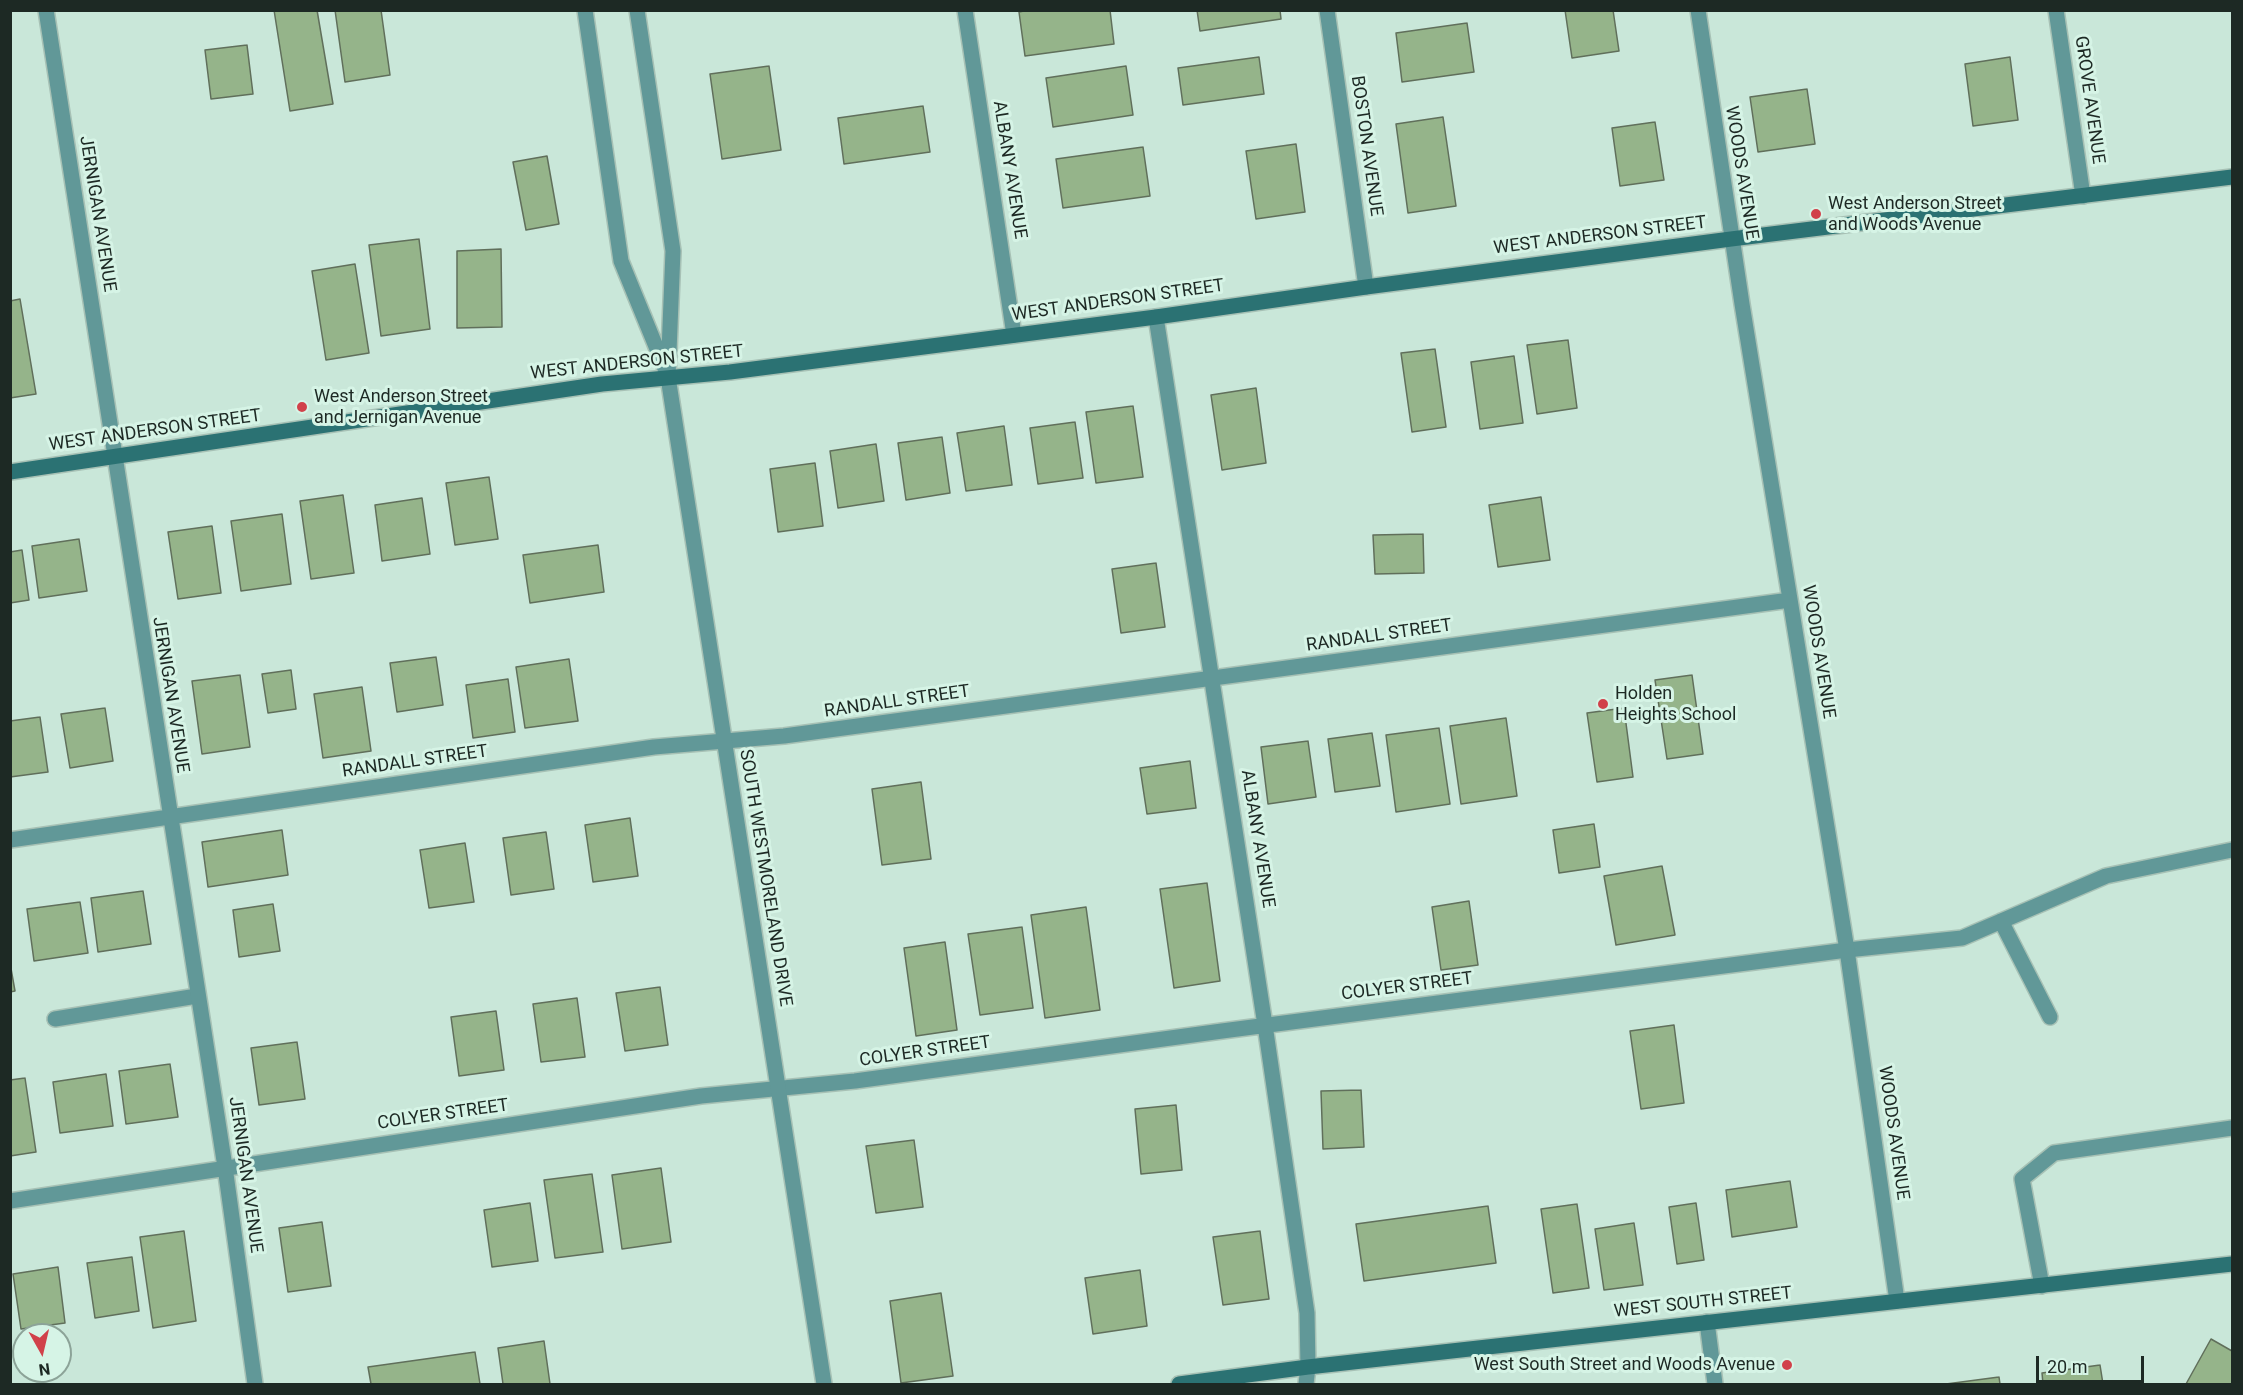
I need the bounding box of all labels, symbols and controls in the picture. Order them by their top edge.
street label: GROVE AVENUE [2069,35,2109,165]
street label: BOSTON AVENUE [1345,74,1387,218]
street label: ALBANY AVENUE [987,99,1031,241]
street label: WOODS AVENUE [1720,105,1762,241]
street label: JERNIGAN AVENUE [74,134,120,294]
place label: West Anderson Street and Woods Avenue [1828,193,2002,236]
marker: West Anderson Street and Woods Avenue [1809,207,1823,221]
street label: WEST ANDERSON STREET [1492,212,1708,260]
street label: WEST ANDERSON STREET [1010,275,1226,327]
street label: WEST ANDERSON STREET [529,341,745,385]
place label: West Anderson Street and Jernigan Avenue [314,386,488,428]
marker: West Anderson Street and Jernigan Avenue [295,400,309,414]
street label: WEST ANDERSON STREET [47,405,263,457]
street label: WOODS AVENUE [1797,584,1839,720]
street label: JERNIGAN AVENUE [147,615,193,775]
street label: RANDALL STREET [1305,615,1453,657]
street label: RANDALL STREET [823,681,971,723]
place label: Holden Heights School [1615,683,1736,726]
marker: Holden Heights School [1596,697,1610,711]
street label: RANDALL STREET [341,741,489,783]
street label: SOUTH WESTMORELAND DRIVE [734,748,796,1008]
street label: ALBANY AVENUE [1235,768,1279,910]
street label: COLYER STREET [1340,968,1474,1006]
street label: COLYER STREET [858,1032,992,1072]
street label: WOODS AVENUE [1873,1065,1913,1201]
street label: JERNIGAN AVENUE [223,1095,267,1255]
street label: COLYER STREET [376,1095,510,1135]
street label: WEST SOUTH STREET [1613,1283,1793,1323]
north arrow [12,1323,72,1383]
scale bar [2039,1344,2147,1382]
place label: West South Street and Woods Avenue [1474,1354,1775,1376]
text: 20 m [2047,1356,2087,1377]
marker: West South Street and Woods Avenue [1780,1358,1794,1372]
text: N [37,1359,51,1380]

